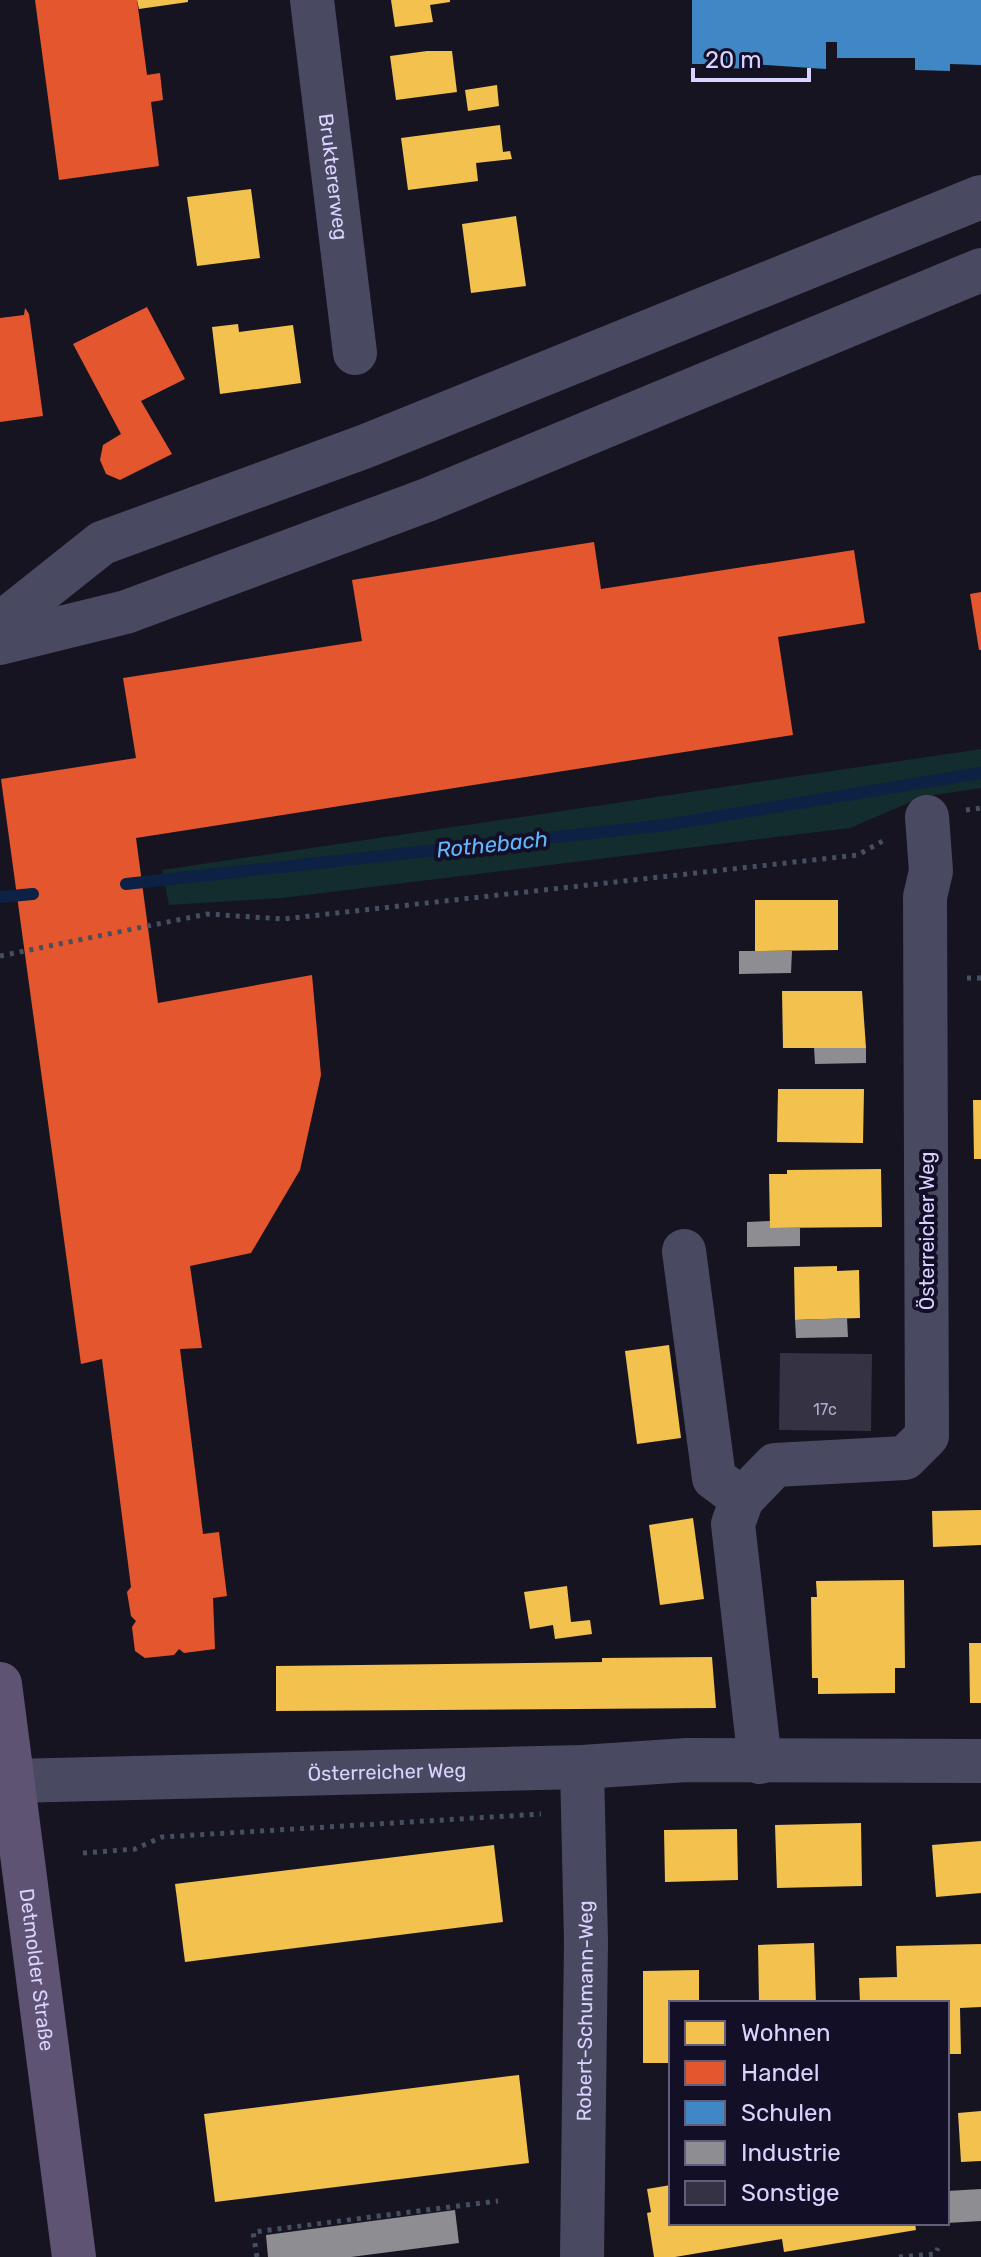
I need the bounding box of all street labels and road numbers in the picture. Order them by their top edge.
street label: Bruktererweg [314,112,353,241]
street label: Österreicher Weg [915,1152,939,1310]
street label: Österreicher Weg [307,1758,467,1786]
street label: Detmolder Straße [14,1887,59,2052]
street label: Robert-Schumann-Weg [572,1900,598,2122]

